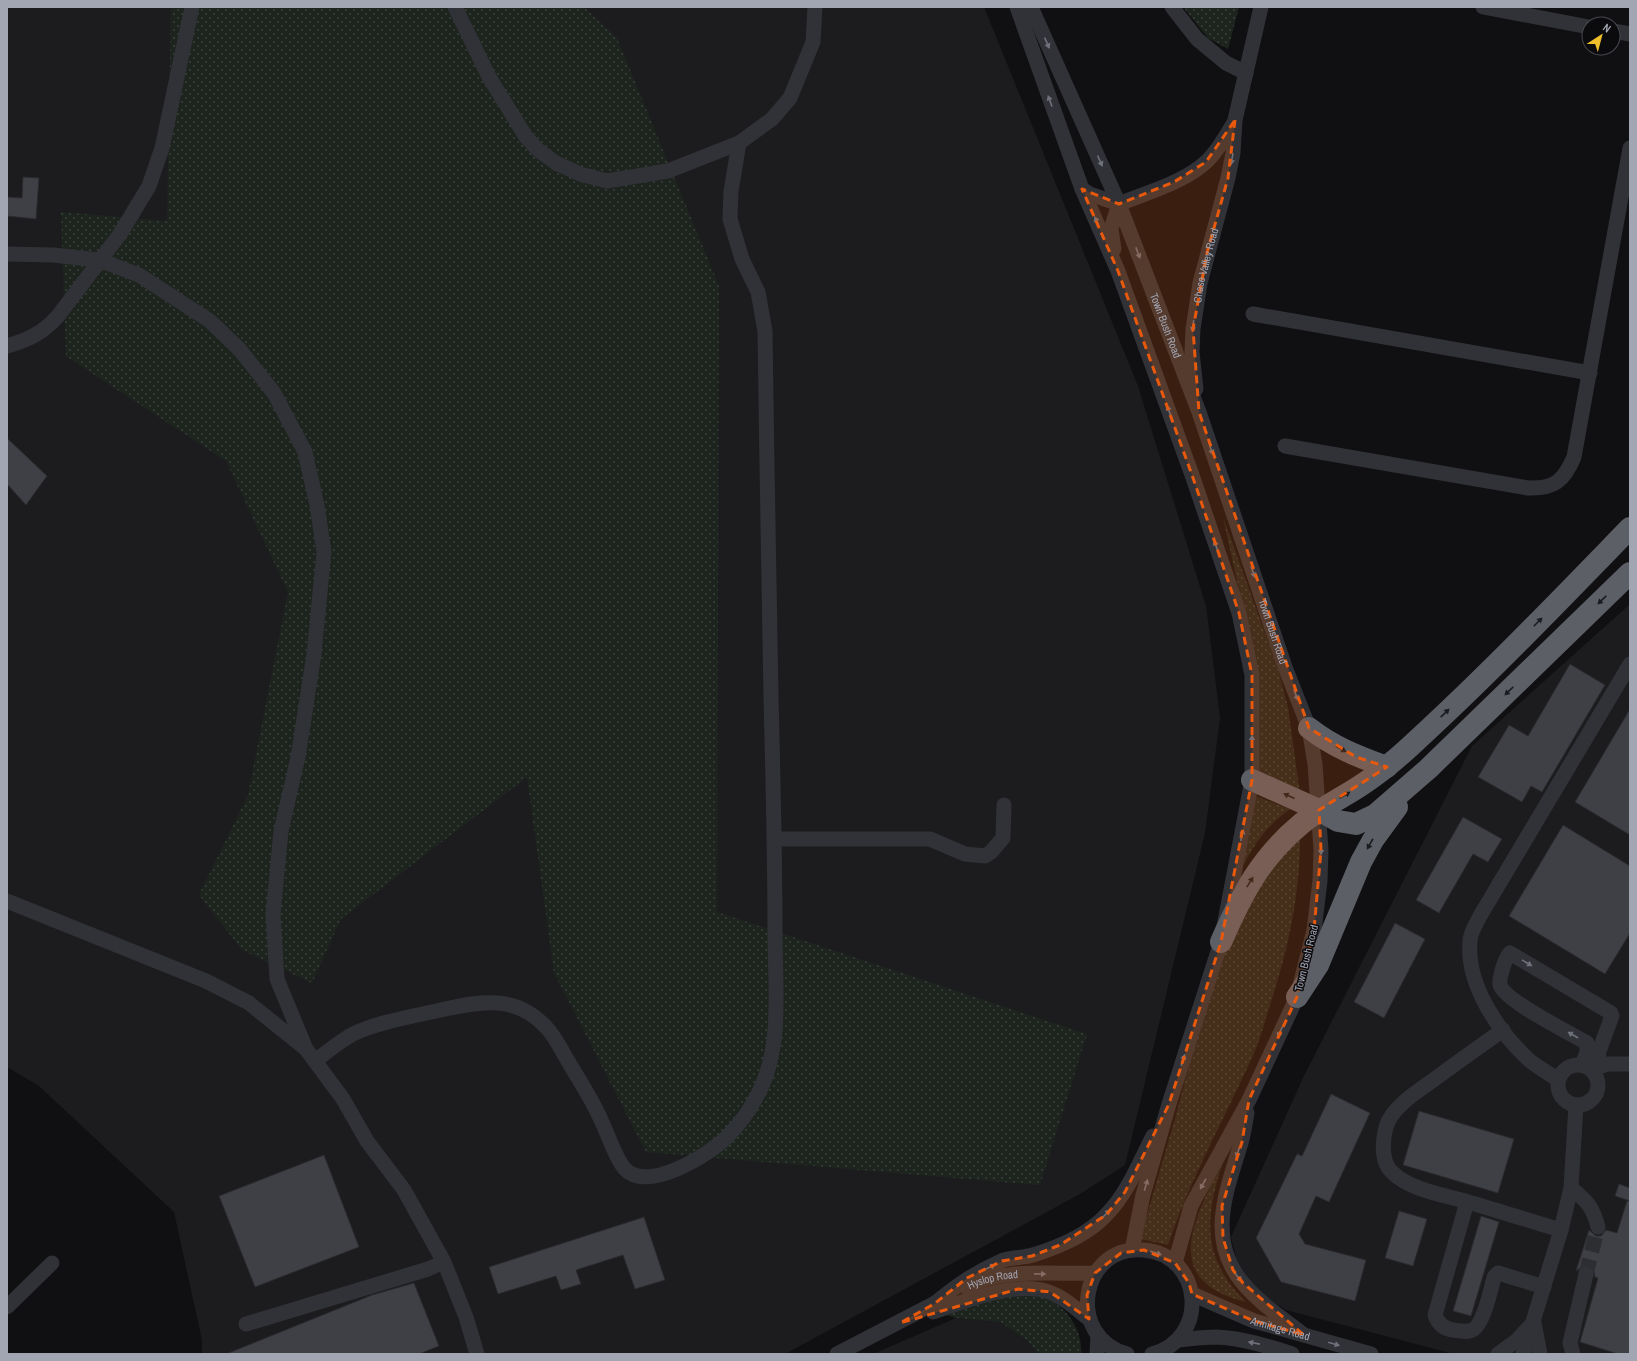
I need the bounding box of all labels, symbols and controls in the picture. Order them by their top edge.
north arrow [1581,16,1621,56]
text: N [1600,20,1614,35]
one-way arrow [1044,37,1050,48]
one-way arrow [1047,94,1053,106]
one-way arrow [1228,153,1234,165]
one-way arrow [1097,156,1103,167]
one-way arrow [1094,217,1100,228]
street label: Chase Valley Road [1190,227,1221,304]
one-way arrow [1136,248,1142,260]
street label: Town Bush Road [1147,291,1185,360]
one-way arrow [1190,320,1197,333]
one-way arrow [1165,404,1171,416]
one-way arrow [1208,443,1214,455]
one-way arrow [1213,540,1219,552]
one-way arrow [1250,566,1256,578]
one-way arrow [1597,596,1607,605]
street label: Town Bush Road [1255,597,1290,666]
one-way arrow [1533,617,1543,627]
one-way arrow [1504,686,1514,696]
one-way arrow [1293,689,1299,701]
one-way arrow [1440,708,1450,718]
one-way arrow [1249,734,1255,747]
one-way arrow [1336,746,1347,752]
one-way arrow [1339,792,1351,799]
one-way arrow [1283,793,1294,799]
one-way arrow [1239,829,1245,841]
one-way arrow [1367,838,1374,850]
one-way arrow [1318,843,1324,856]
one-way arrow [1246,876,1253,888]
street label: Town Bush Road [1291,923,1321,993]
one-way arrow [1521,960,1533,967]
one-way arrow [1277,1026,1283,1037]
one-way arrow [1567,1032,1579,1039]
one-way arrow [1180,1054,1186,1066]
one-way arrow [1235,1146,1241,1158]
one-way arrow [1143,1178,1149,1190]
one-way arrow [1200,1178,1207,1189]
one-way arrow [1101,1209,1111,1219]
one-way arrow [1150,1250,1162,1256]
one-way arrow [984,1264,995,1270]
street label: Hyslop Road [965,1267,1018,1292]
one-way arrow [1034,1271,1047,1277]
one-way arrow [1234,1271,1242,1282]
street label: Armitage Road [1248,1313,1312,1343]
one-way arrow [1248,1340,1261,1346]
one-way arrow [1329,1341,1341,1347]

